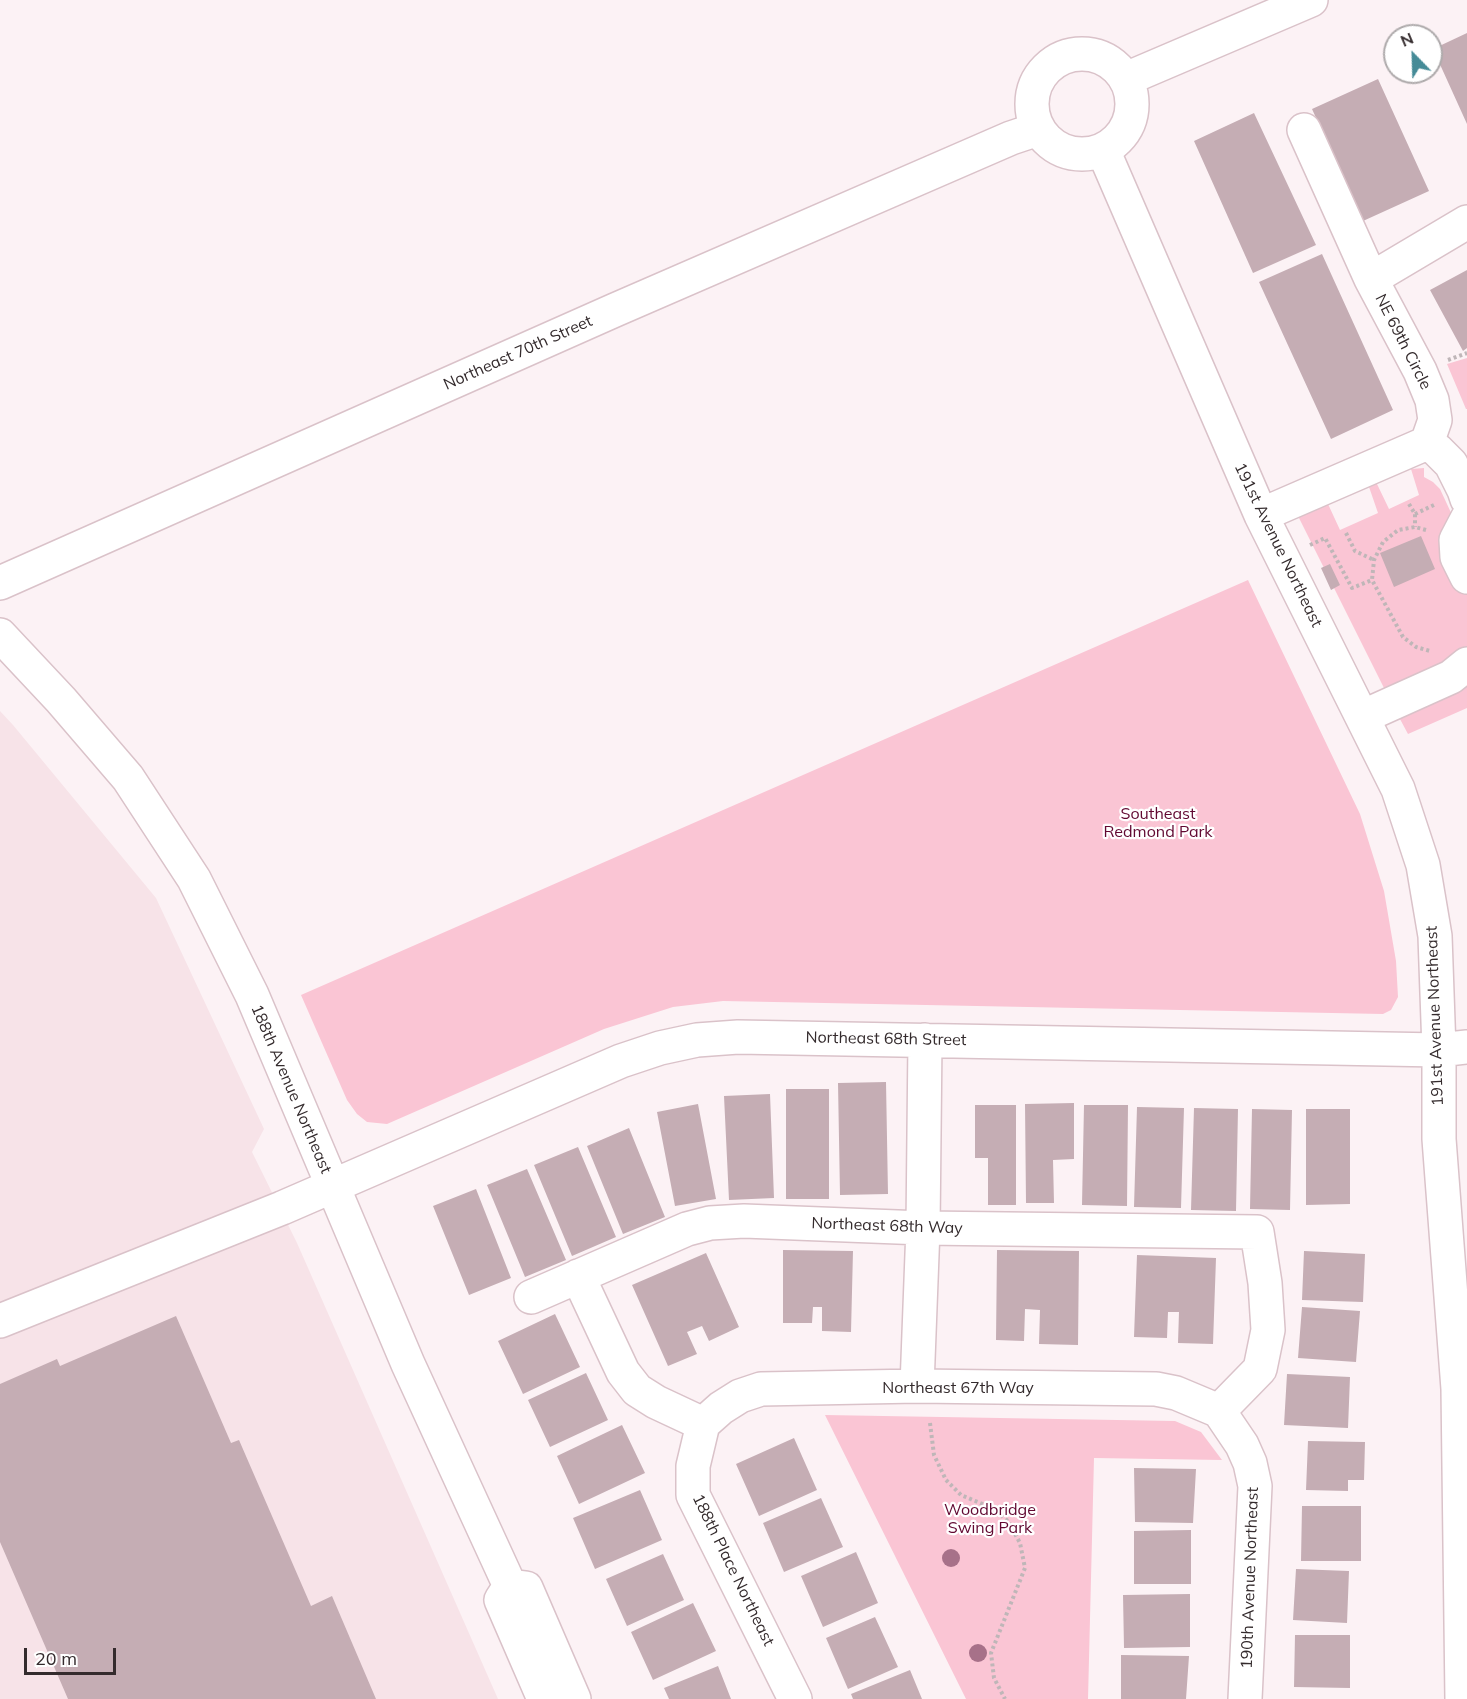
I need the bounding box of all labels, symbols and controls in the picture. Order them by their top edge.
north arrow [1383,24,1443,84]
text: N [1397,28,1416,51]
street label: NE 69th Circle [1371,291,1435,393]
street label: Northeast 70th Street [441,312,595,394]
street label: 191st Avenue Northeast [1230,460,1326,630]
park label: Southeast Redmond Park [1103,804,1213,842]
street label: 191st Avenue Northeast [1422,926,1448,1106]
street label: 188th Avenue Northeast [247,1002,335,1176]
street label: Northeast 68th Street [805,1028,967,1050]
street label: Northeast 68th Way [811,1214,963,1238]
street label: Northeast 67th Way [882,1378,1034,1398]
street label: 190th Avenue Northeast [1237,1487,1263,1669]
street label: 188th Place Northeast [688,1491,778,1649]
park label: Woodbridge Swing Park [944,1500,1036,1538]
scale bar [27,1636,118,1674]
text: 20 m [35,1647,77,1670]

